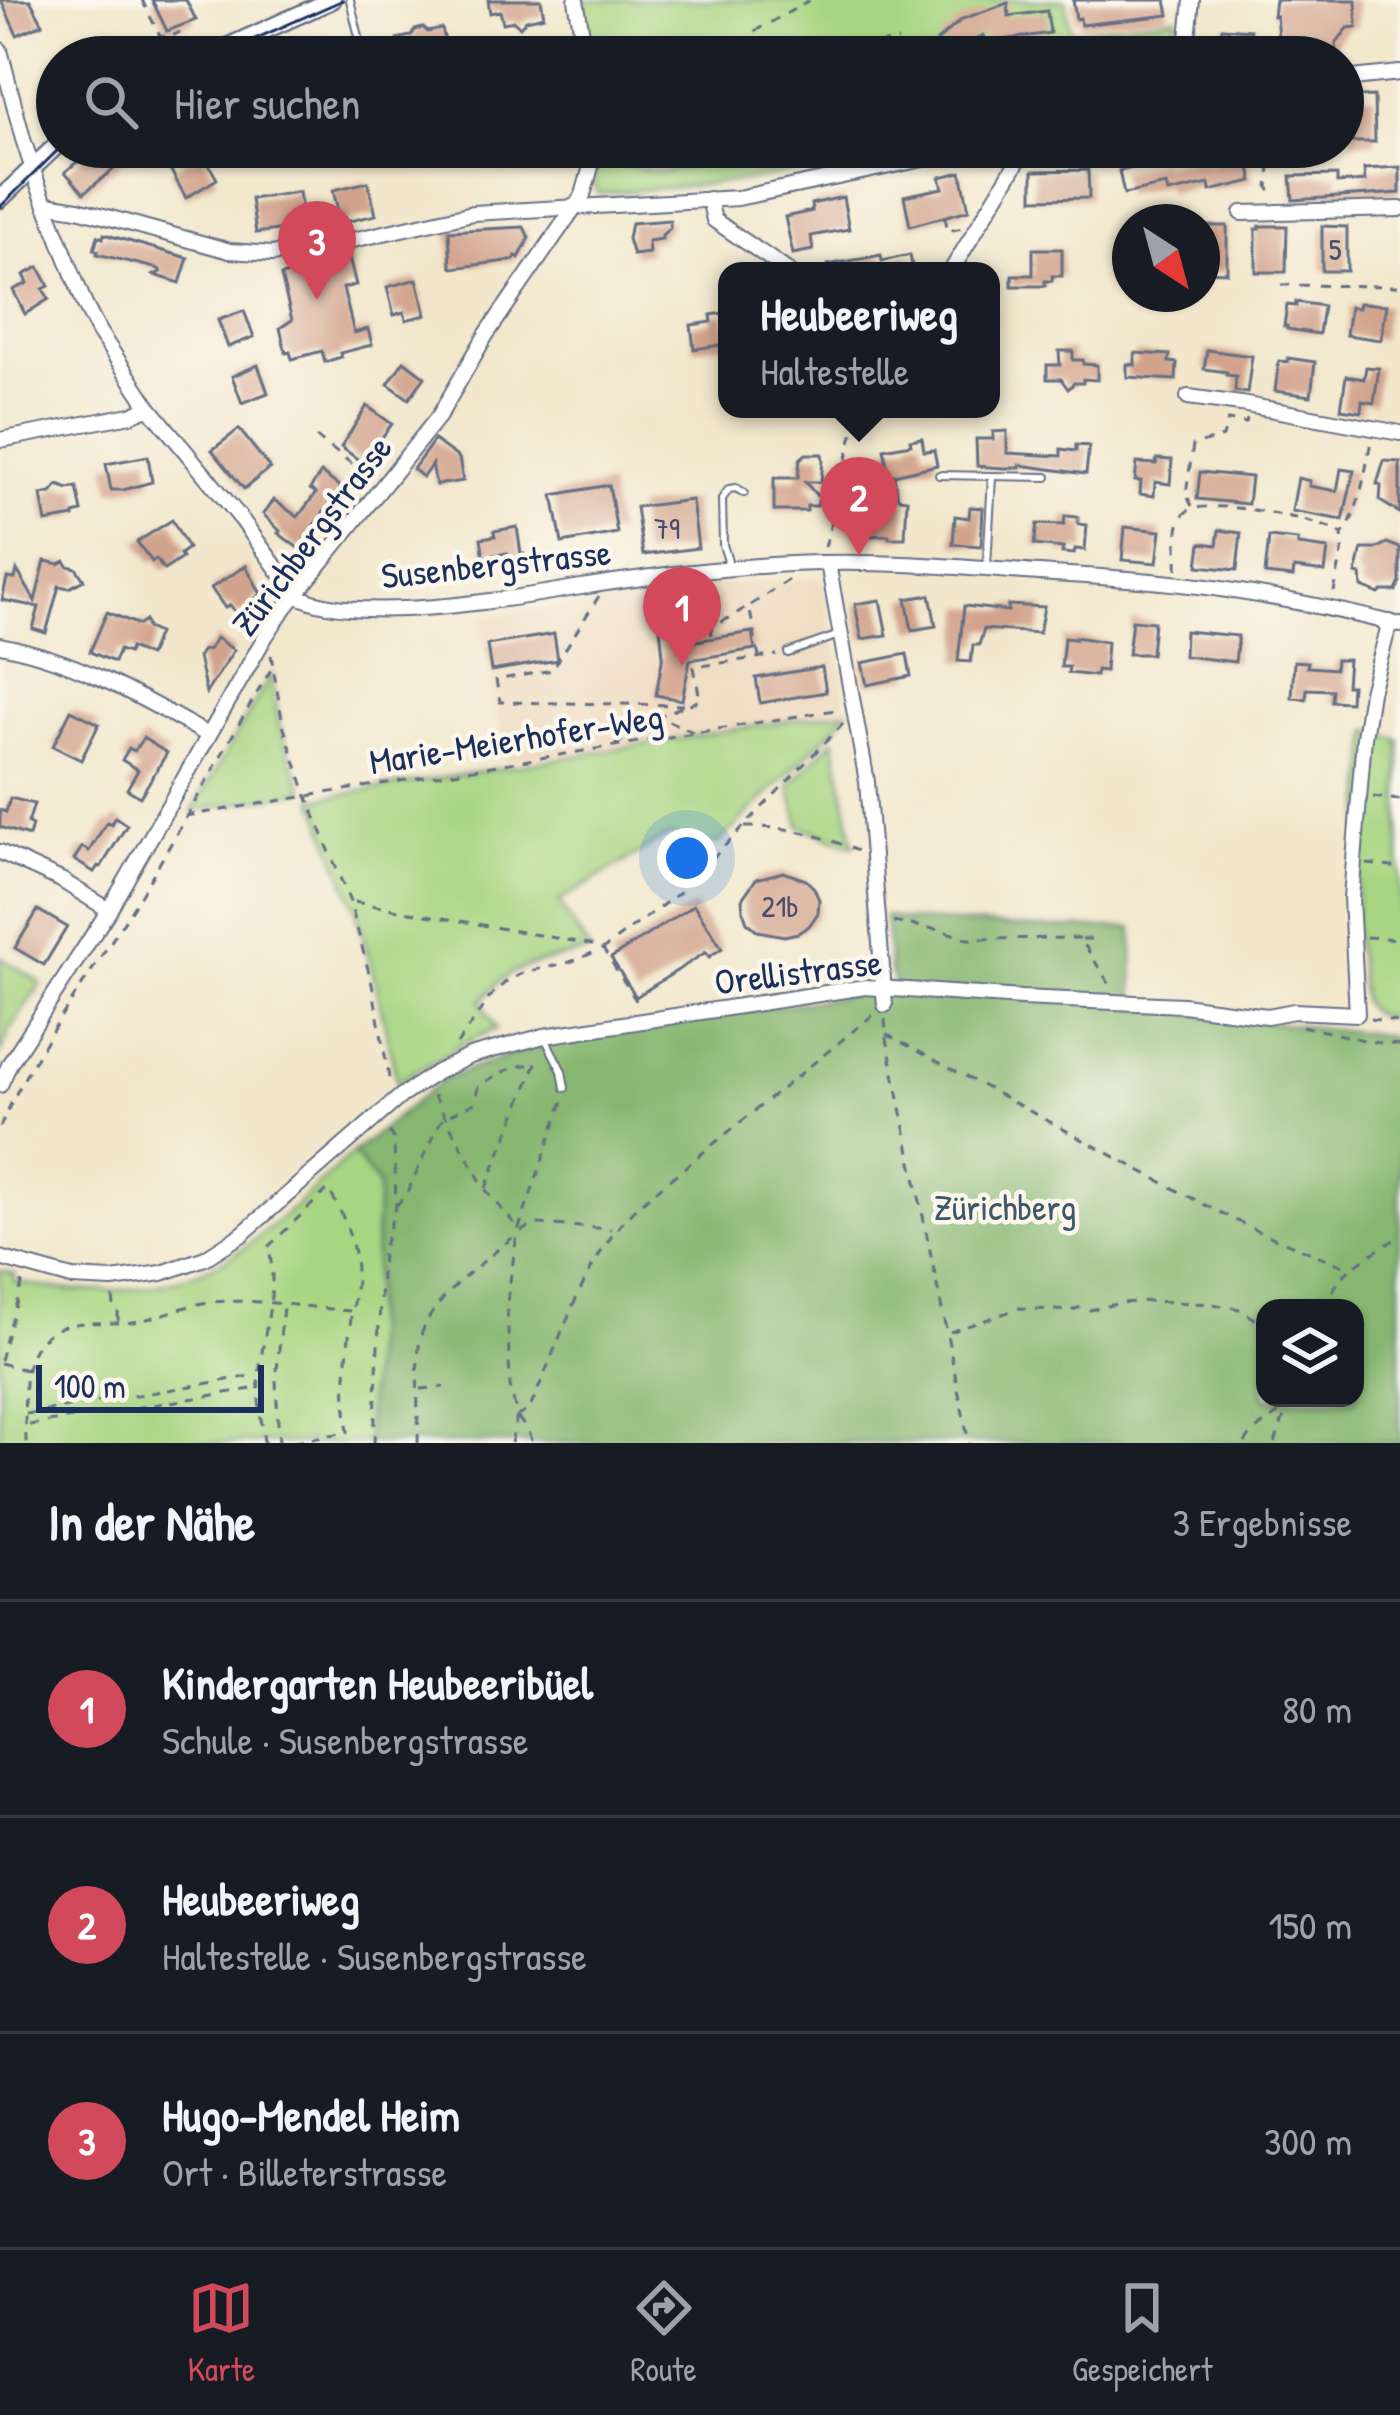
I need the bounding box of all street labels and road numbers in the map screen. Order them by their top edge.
street label: Zürichbergstrasse [220,425,402,645]
street label: Susenbergstrasse [379,527,613,599]
street label: Marie-Meierhofer-Weg [366,691,666,785]
street label: Orellistrasse [712,936,884,1006]

